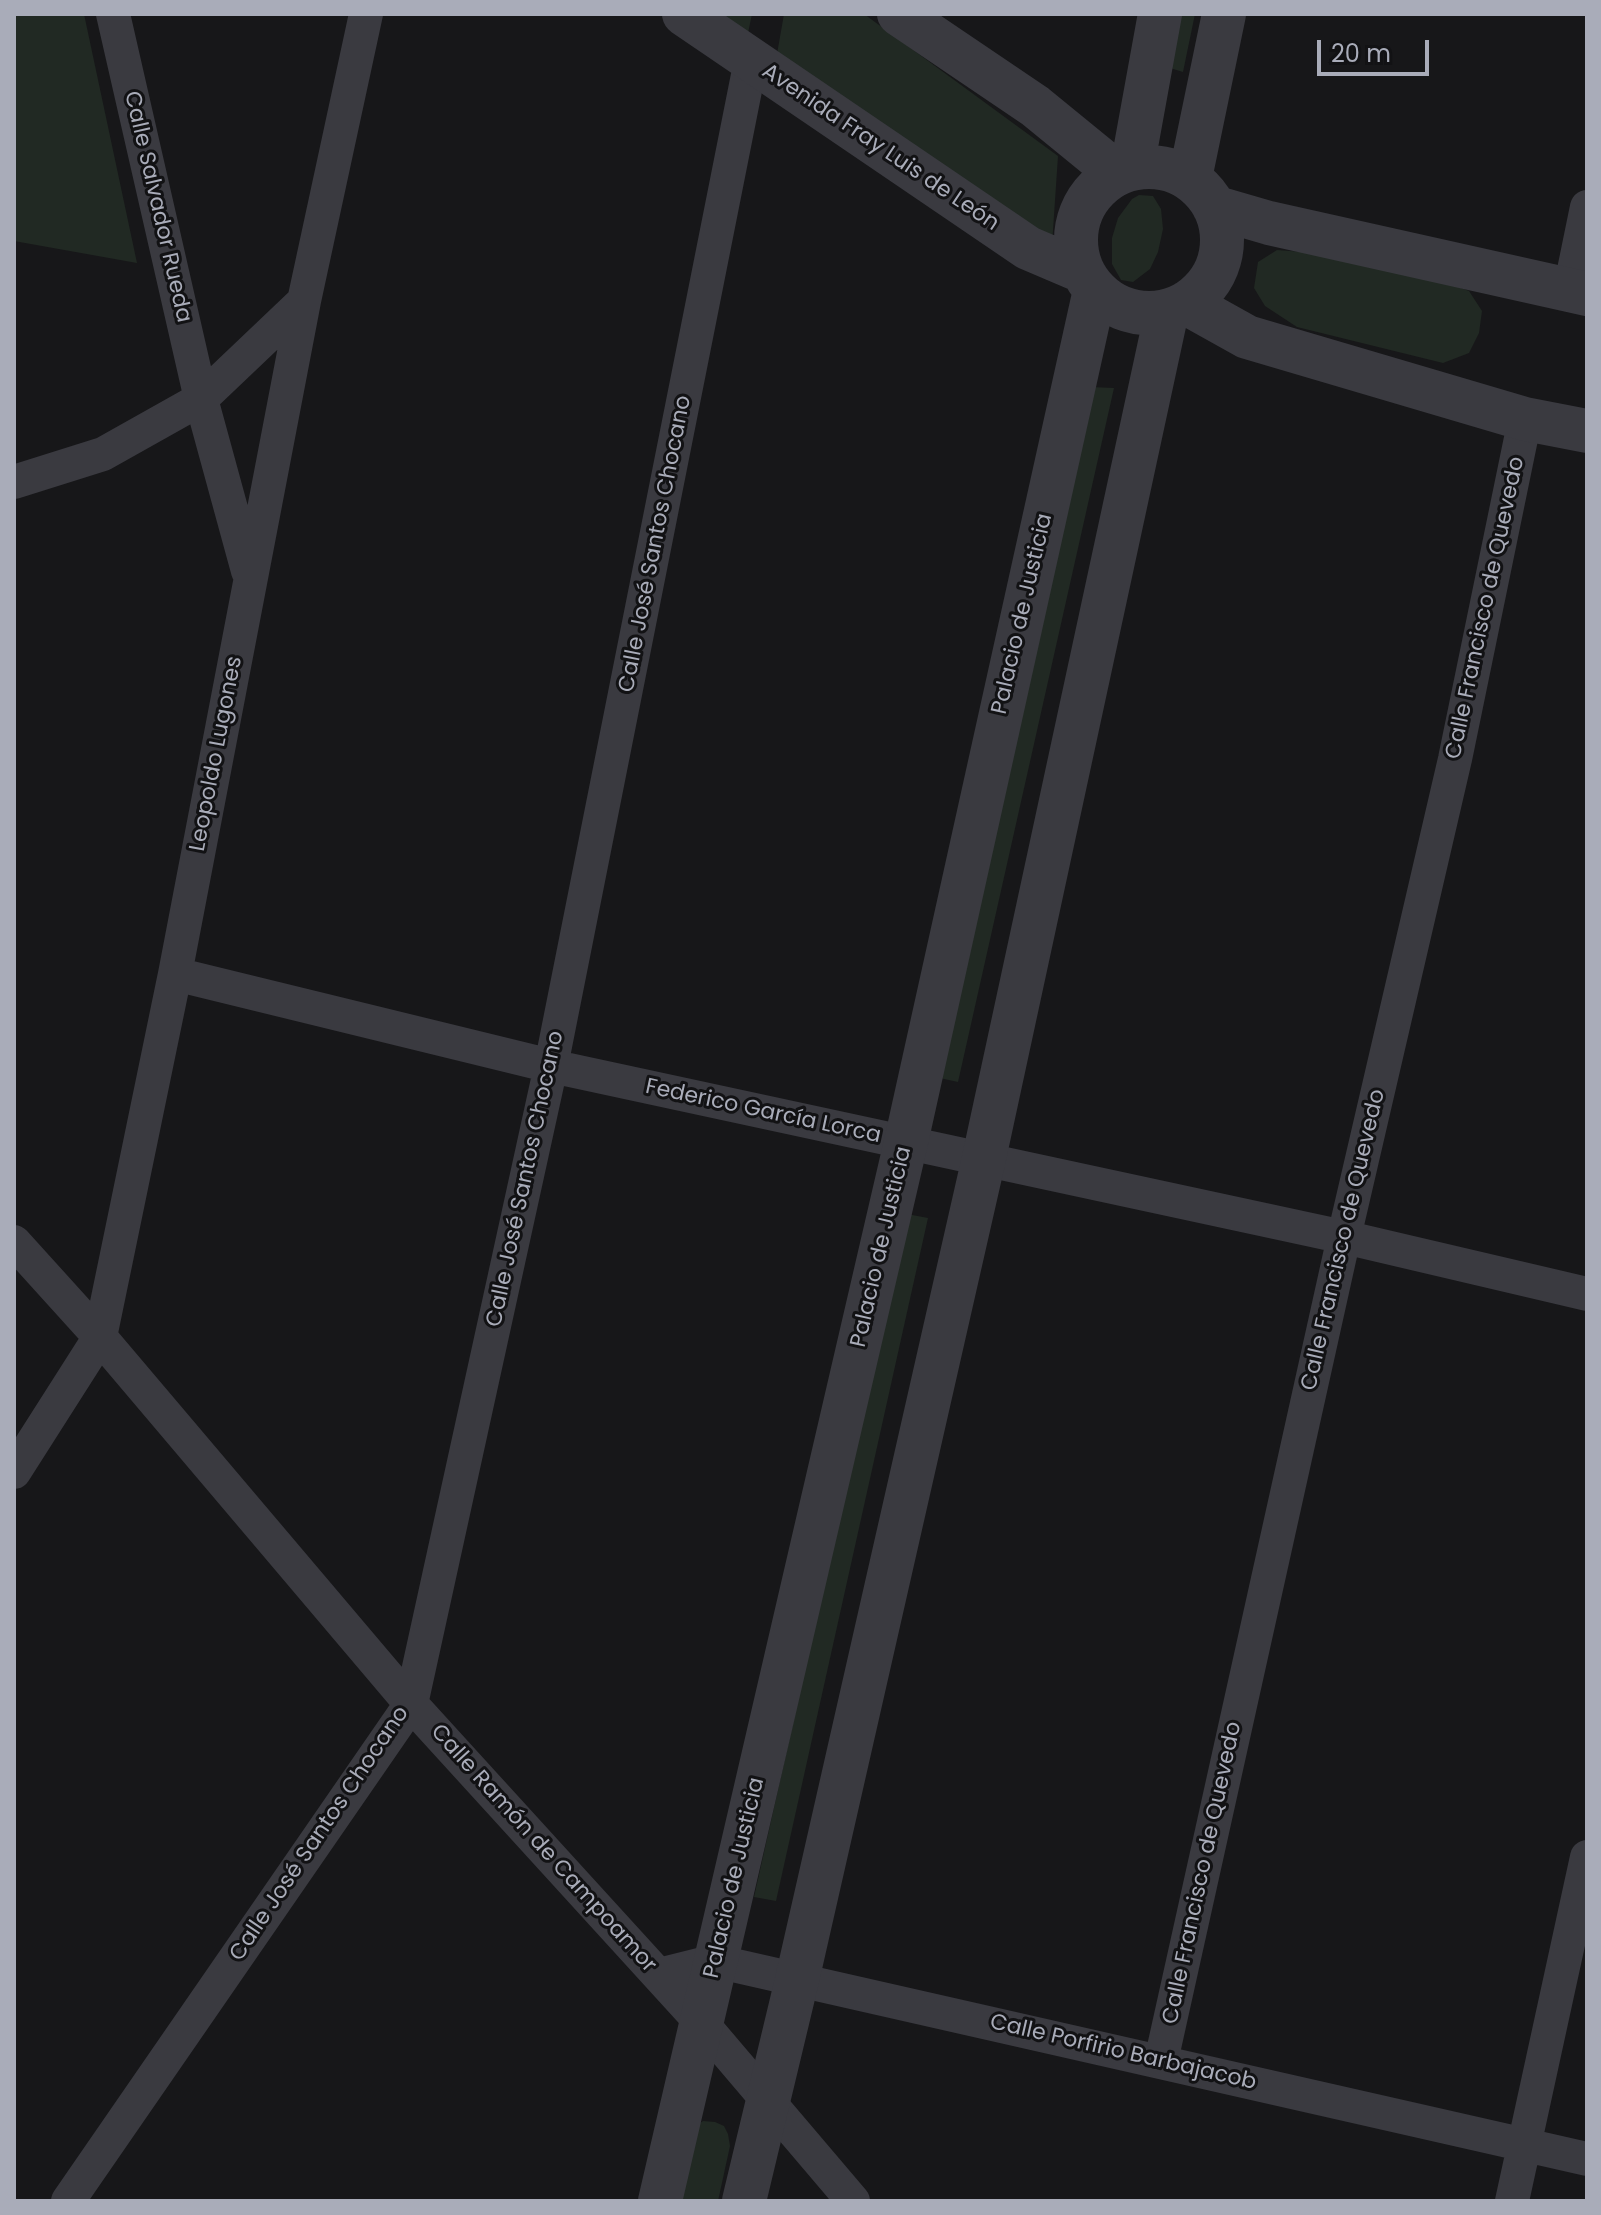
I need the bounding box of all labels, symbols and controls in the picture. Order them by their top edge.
scale bar [1321,24,1433,74]
text: 20 m [1331,37,1391,70]
street label: Avenida Fray Luis de León [756,59,1004,237]
street label: Calle Salvador Rueda [118,89,196,325]
street label: Calle José Santos Chocano [614,393,698,695]
street label: Calle Francisco de Quevedo [1441,454,1531,762]
street label: Palacio de Justicia [987,511,1059,717]
street label: Leopoldo Lugones [185,654,249,854]
street label: Calle José Santos Chocano [482,1029,570,1329]
street label: Federico García Lorca [643,1074,883,1150]
street label: Calle Francisco de Quevedo [1296,1087,1392,1393]
street label: Palacio de Justicia [846,1144,918,1350]
street label: Calle José Santos Chocano [225,1702,415,1966]
street label: Calle Ramón de Campoamor [425,1719,661,1979]
street label: Calle Francisco de Quevedo [1158,1719,1248,2027]
street label: Palacio de Justicia [699,1775,771,1981]
street label: Calle Porfirio Barbajacob [987,2010,1259,2096]

